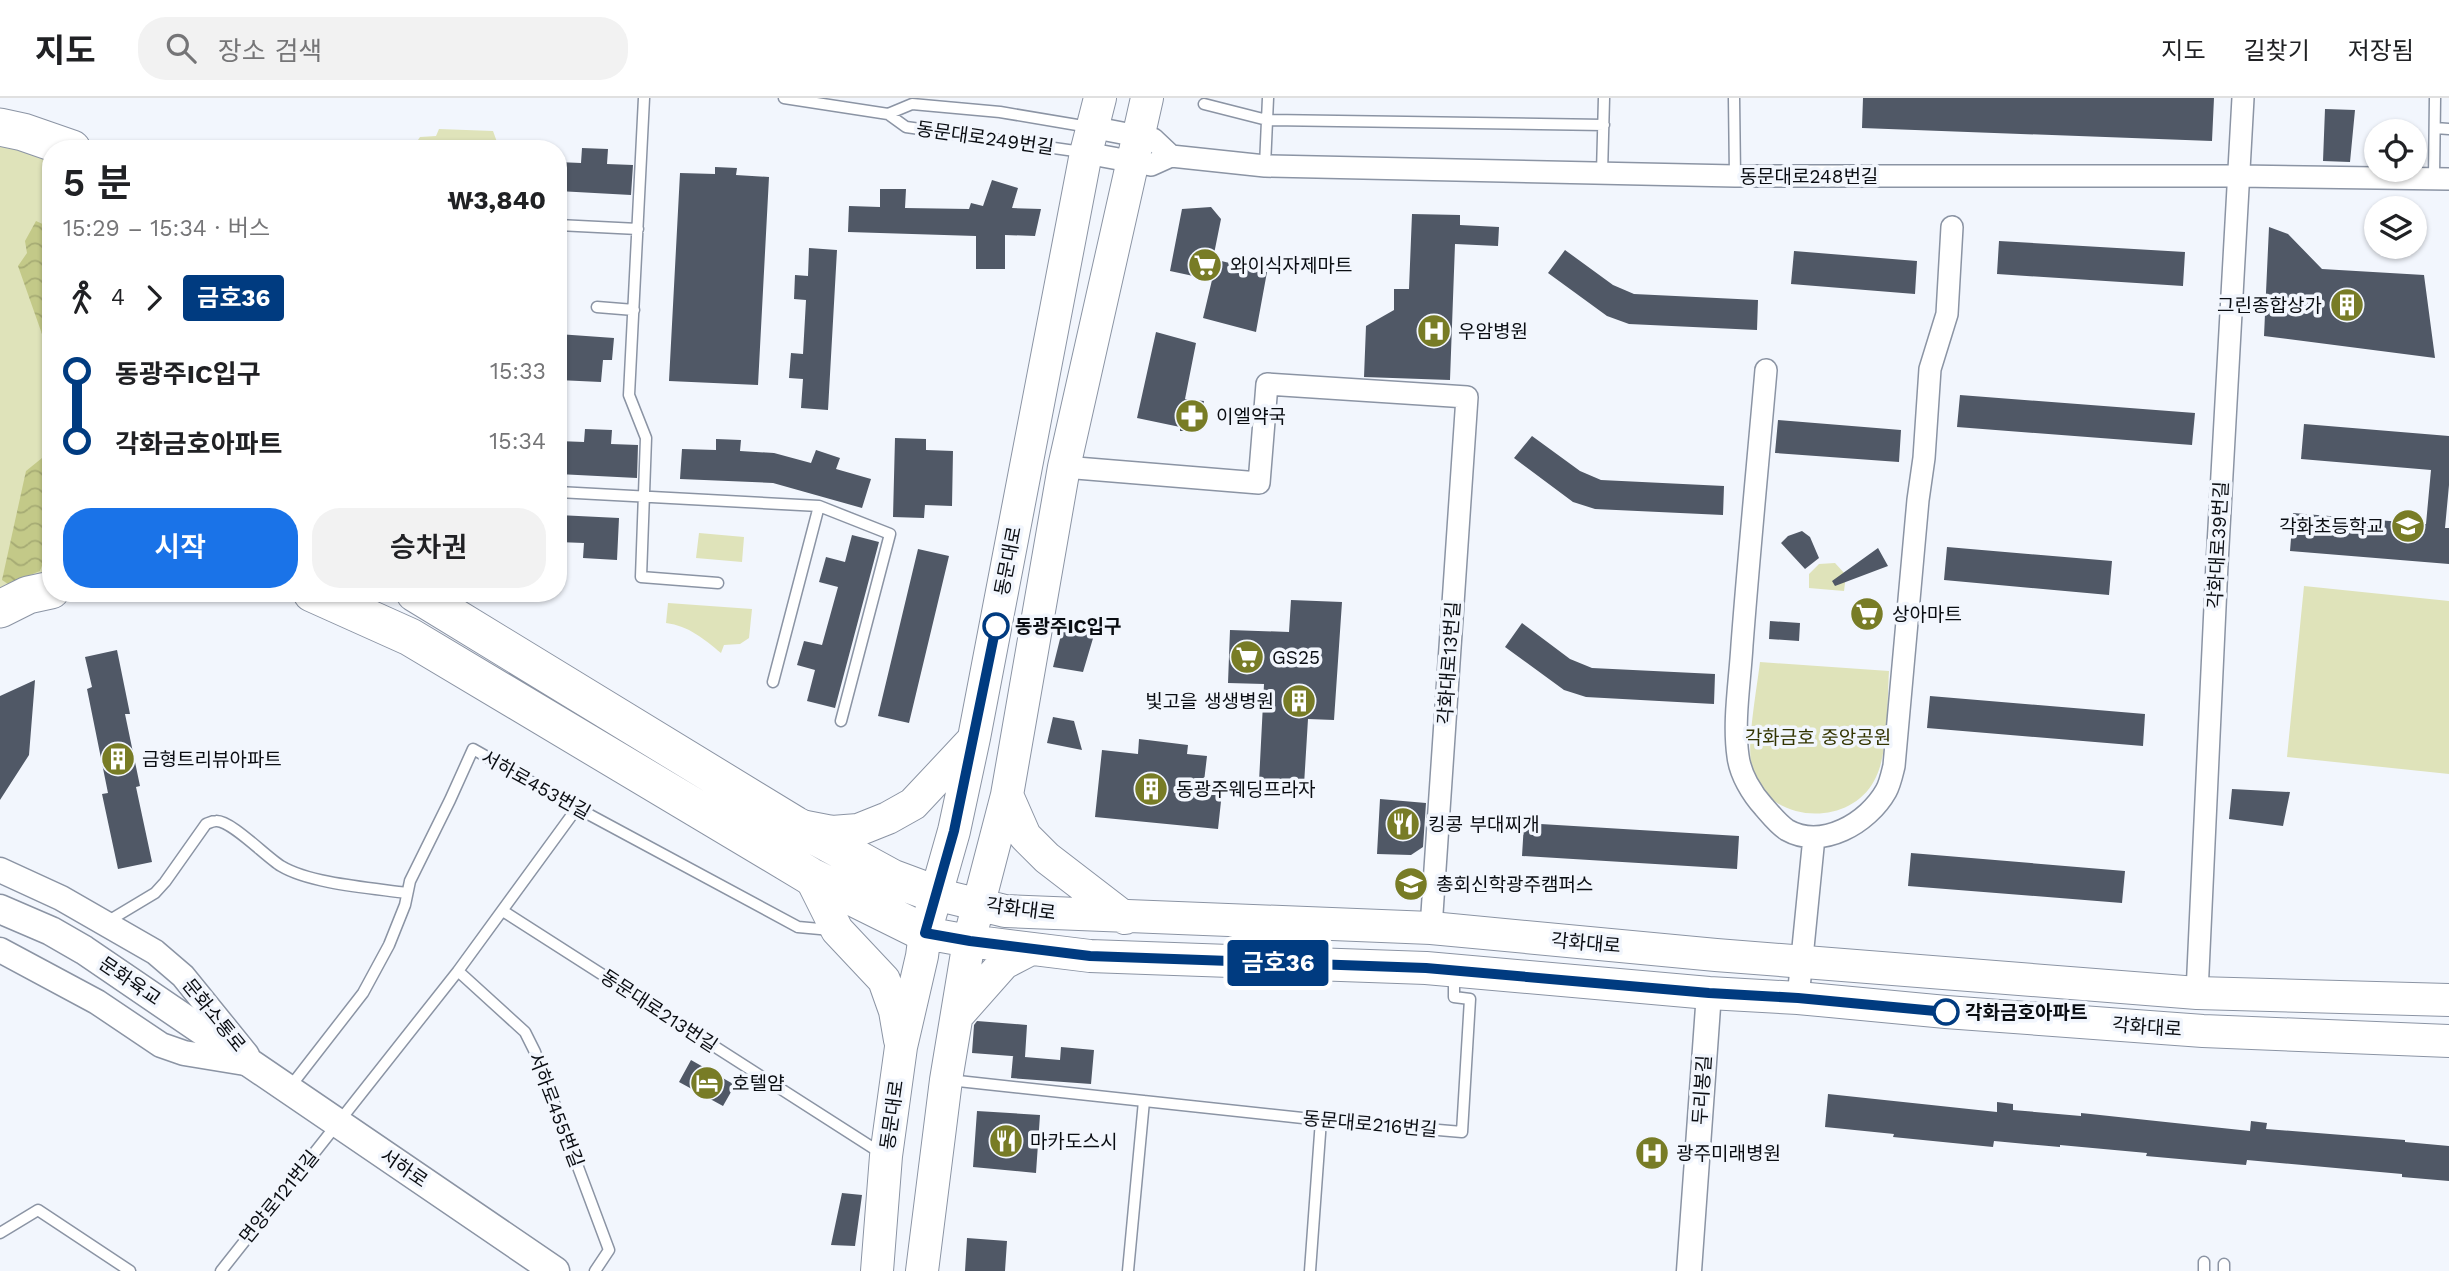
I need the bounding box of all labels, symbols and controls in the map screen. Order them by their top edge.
search box [138,17,628,80]
icon: search [162,29,200,67]
text: 지도 [35,31,96,70]
text: 장소 검색 [218,36,322,66]
text: 지도 [2161,37,2206,65]
text: 길찾기 [2244,37,2310,65]
text: 저장됨 [2348,37,2414,65]
street label: 동문대로249번길 [915,117,1055,159]
map controls [2364,119,2427,259]
button: locate [2364,119,2427,182]
text: 5 분 [63,161,132,205]
street label: 동문대로248번길 [1740,165,1878,188]
text: ₩3,840 [447,185,546,215]
button: layers [2364,196,2427,259]
text: 15:29 – 15:34 · 버스 [63,215,270,242]
supermarket icon: 와이식자제마트 [1186,246,1224,284]
place label: 와이식자제마트 [1230,254,1352,277]
icon: walk [63,279,101,317]
icon: forward [135,279,173,317]
text: 4 [111,284,125,311]
text: 금호36 [197,284,270,312]
building icon: 그린종합상가 [2328,286,2366,324]
place label: 그린종합상가 [2217,294,2322,317]
hospital icon: 우암병원 [1415,312,1453,350]
place label: 우암병원 [1458,320,1528,343]
text: 15:33 [490,358,546,385]
text: 동광주IC입구 [115,359,261,389]
pharmacy icon: 이엘약국 [1173,397,1211,435]
place label: 이엘약국 [1216,405,1286,428]
text: 15:34 [489,428,546,455]
text: 각화금호아파트 [115,429,282,459]
street label: 각화대로39번길 [2203,481,2233,609]
school or university icon: 각화초등학교 [2389,507,2427,545]
button: 시작 [63,508,298,588]
button: 승차권 [312,508,546,588]
place label: 각화초등학교 [2279,515,2384,538]
street label: 동문대로 [990,524,1026,598]
supermarket icon: 상아마트 [1848,595,1886,633]
street label: 각화대로13번길 [1433,601,1465,725]
place label: 상아마트 [1892,603,1962,626]
marker: 동광주IC입구 [983,613,1009,639]
place label: 동광주IC입구 [1015,615,1121,638]
supermarket icon: GS25 [1228,638,1266,676]
place label: GS25 [1272,646,1320,669]
building icon: 빛고을 생생병원 [1280,682,1318,720]
place label: 빛고을 생생병원 [1145,690,1274,713]
park label: 각화금호 중앙공원 [1745,726,1891,749]
building icon: 금형트리뷰아파트 [99,740,137,778]
street label: 서하로453번길 [477,746,595,824]
place label: 금형트리뷰아파트 [142,748,282,771]
building icon: 동광주웨딩프라자 [1132,770,1170,808]
place label: 동광주웨딩프라자 [1176,778,1316,801]
restaurant icon: 킹콩 부대찌개 [1384,805,1422,843]
place label: 킹콩 부대찌개 [1428,813,1539,836]
school or university icon: 총회신학광주캠퍼스 [1392,865,1430,903]
place label: 총회신학광주캠퍼스 [1436,873,1593,896]
street label: 각화대로 [985,893,1057,925]
street label: 각화대로 [1550,928,1622,958]
line badge: 금호36 [1229,940,1327,986]
text: 금호36 [1241,949,1315,977]
street label: 문화육교 [95,952,165,1010]
street label: 동문대로213번길 [596,965,722,1057]
street label: 문화소통로 [178,974,250,1056]
marker: 각화금호아파트 [1933,999,1959,1025]
place label: 각화금호아파트 [1965,1001,2087,1024]
street label: 각화대로 [2111,1013,2183,1041]
street label: 서하로455번길 [524,1049,588,1171]
street label: 두리봉길 [1688,1054,1716,1126]
hotel icon: 호텔얌 [688,1064,726,1102]
place label: 호텔얌 [732,1072,784,1095]
street label: 동문대로 [876,1079,908,1151]
street label: 동문대로216번길 [1302,1107,1438,1141]
restaurant icon: 마카도스시 [987,1122,1025,1160]
place label: 마카도스시 [1030,1130,1117,1153]
hospital icon: 광주미래병원 [1633,1134,1671,1172]
place label: 광주미래병원 [1676,1142,1781,1165]
street label: 서하로 [376,1144,432,1192]
street label: 면앙로121번길 [234,1146,324,1248]

